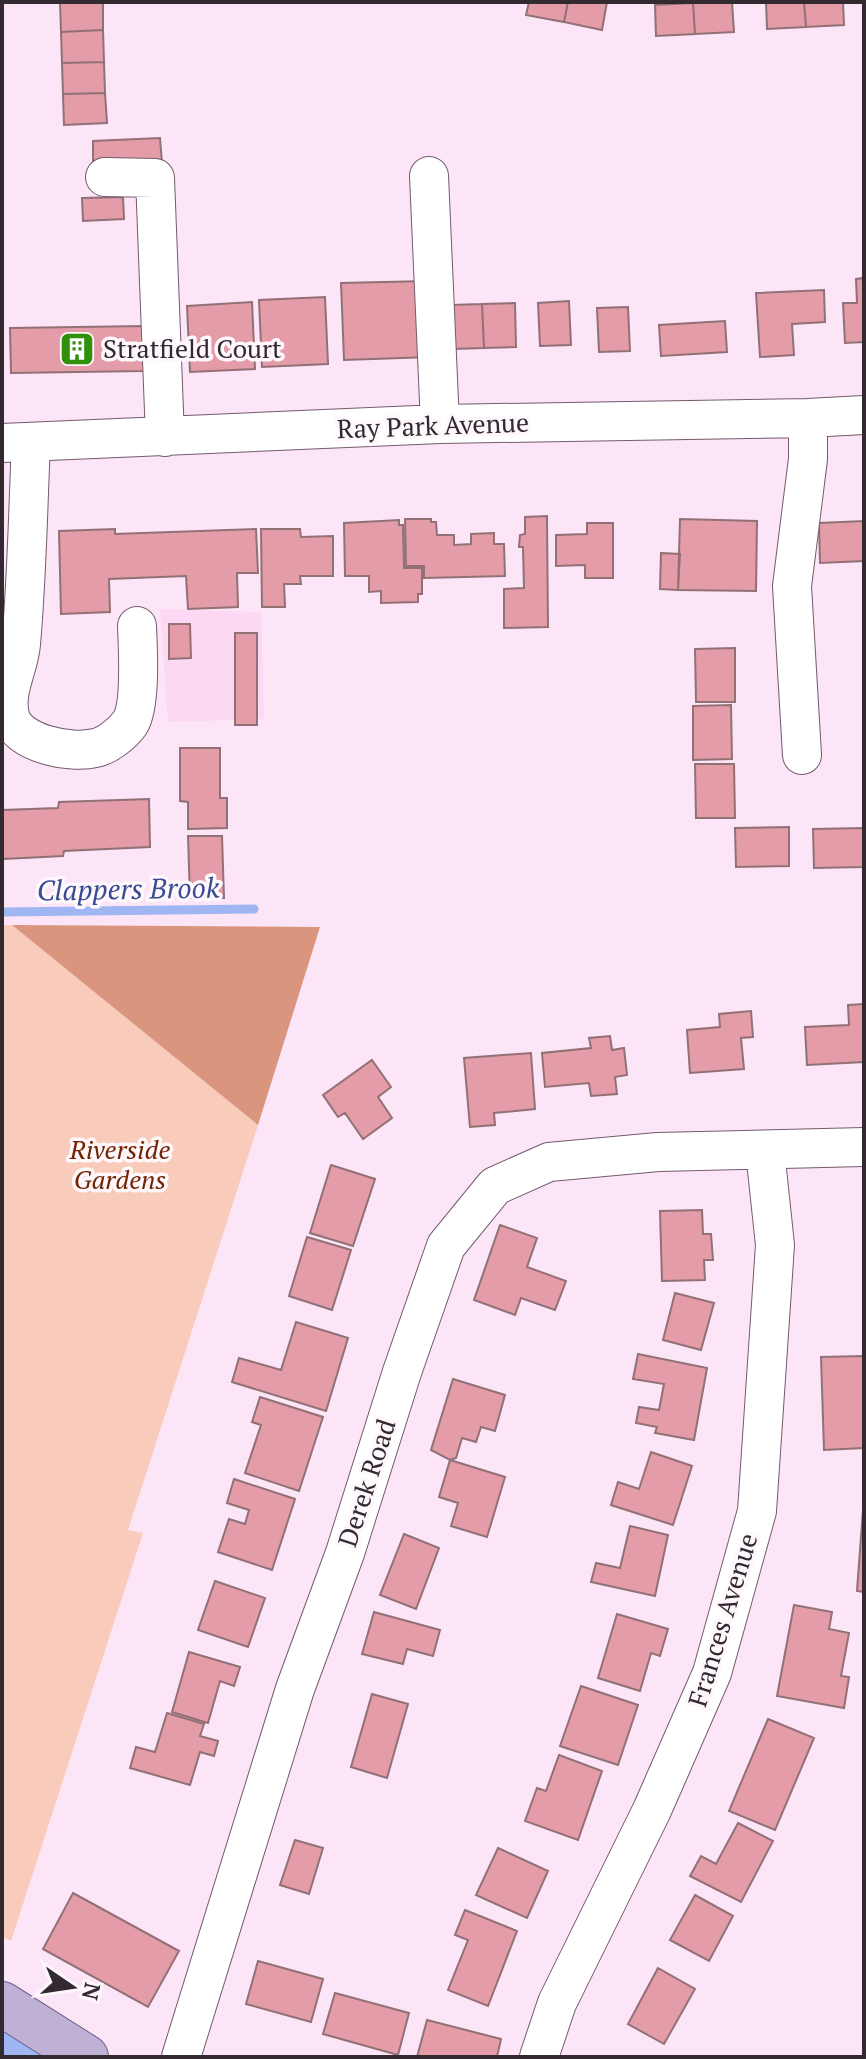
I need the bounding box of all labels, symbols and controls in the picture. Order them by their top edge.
building icon: Stratfield Court [58,330,96,368]
place label: Stratfield Court [103,331,282,365]
street label: Ray Park Avenue [336,405,530,445]
water label: Clappers Brook [36,868,220,909]
park label: Riverside Gardens [69,1132,170,1196]
street label: Derek Road [329,1415,403,1551]
street label: Frances Avenue [680,1529,765,1711]
north arrow [32,1947,112,2027]
text: N [76,1980,108,2003]

